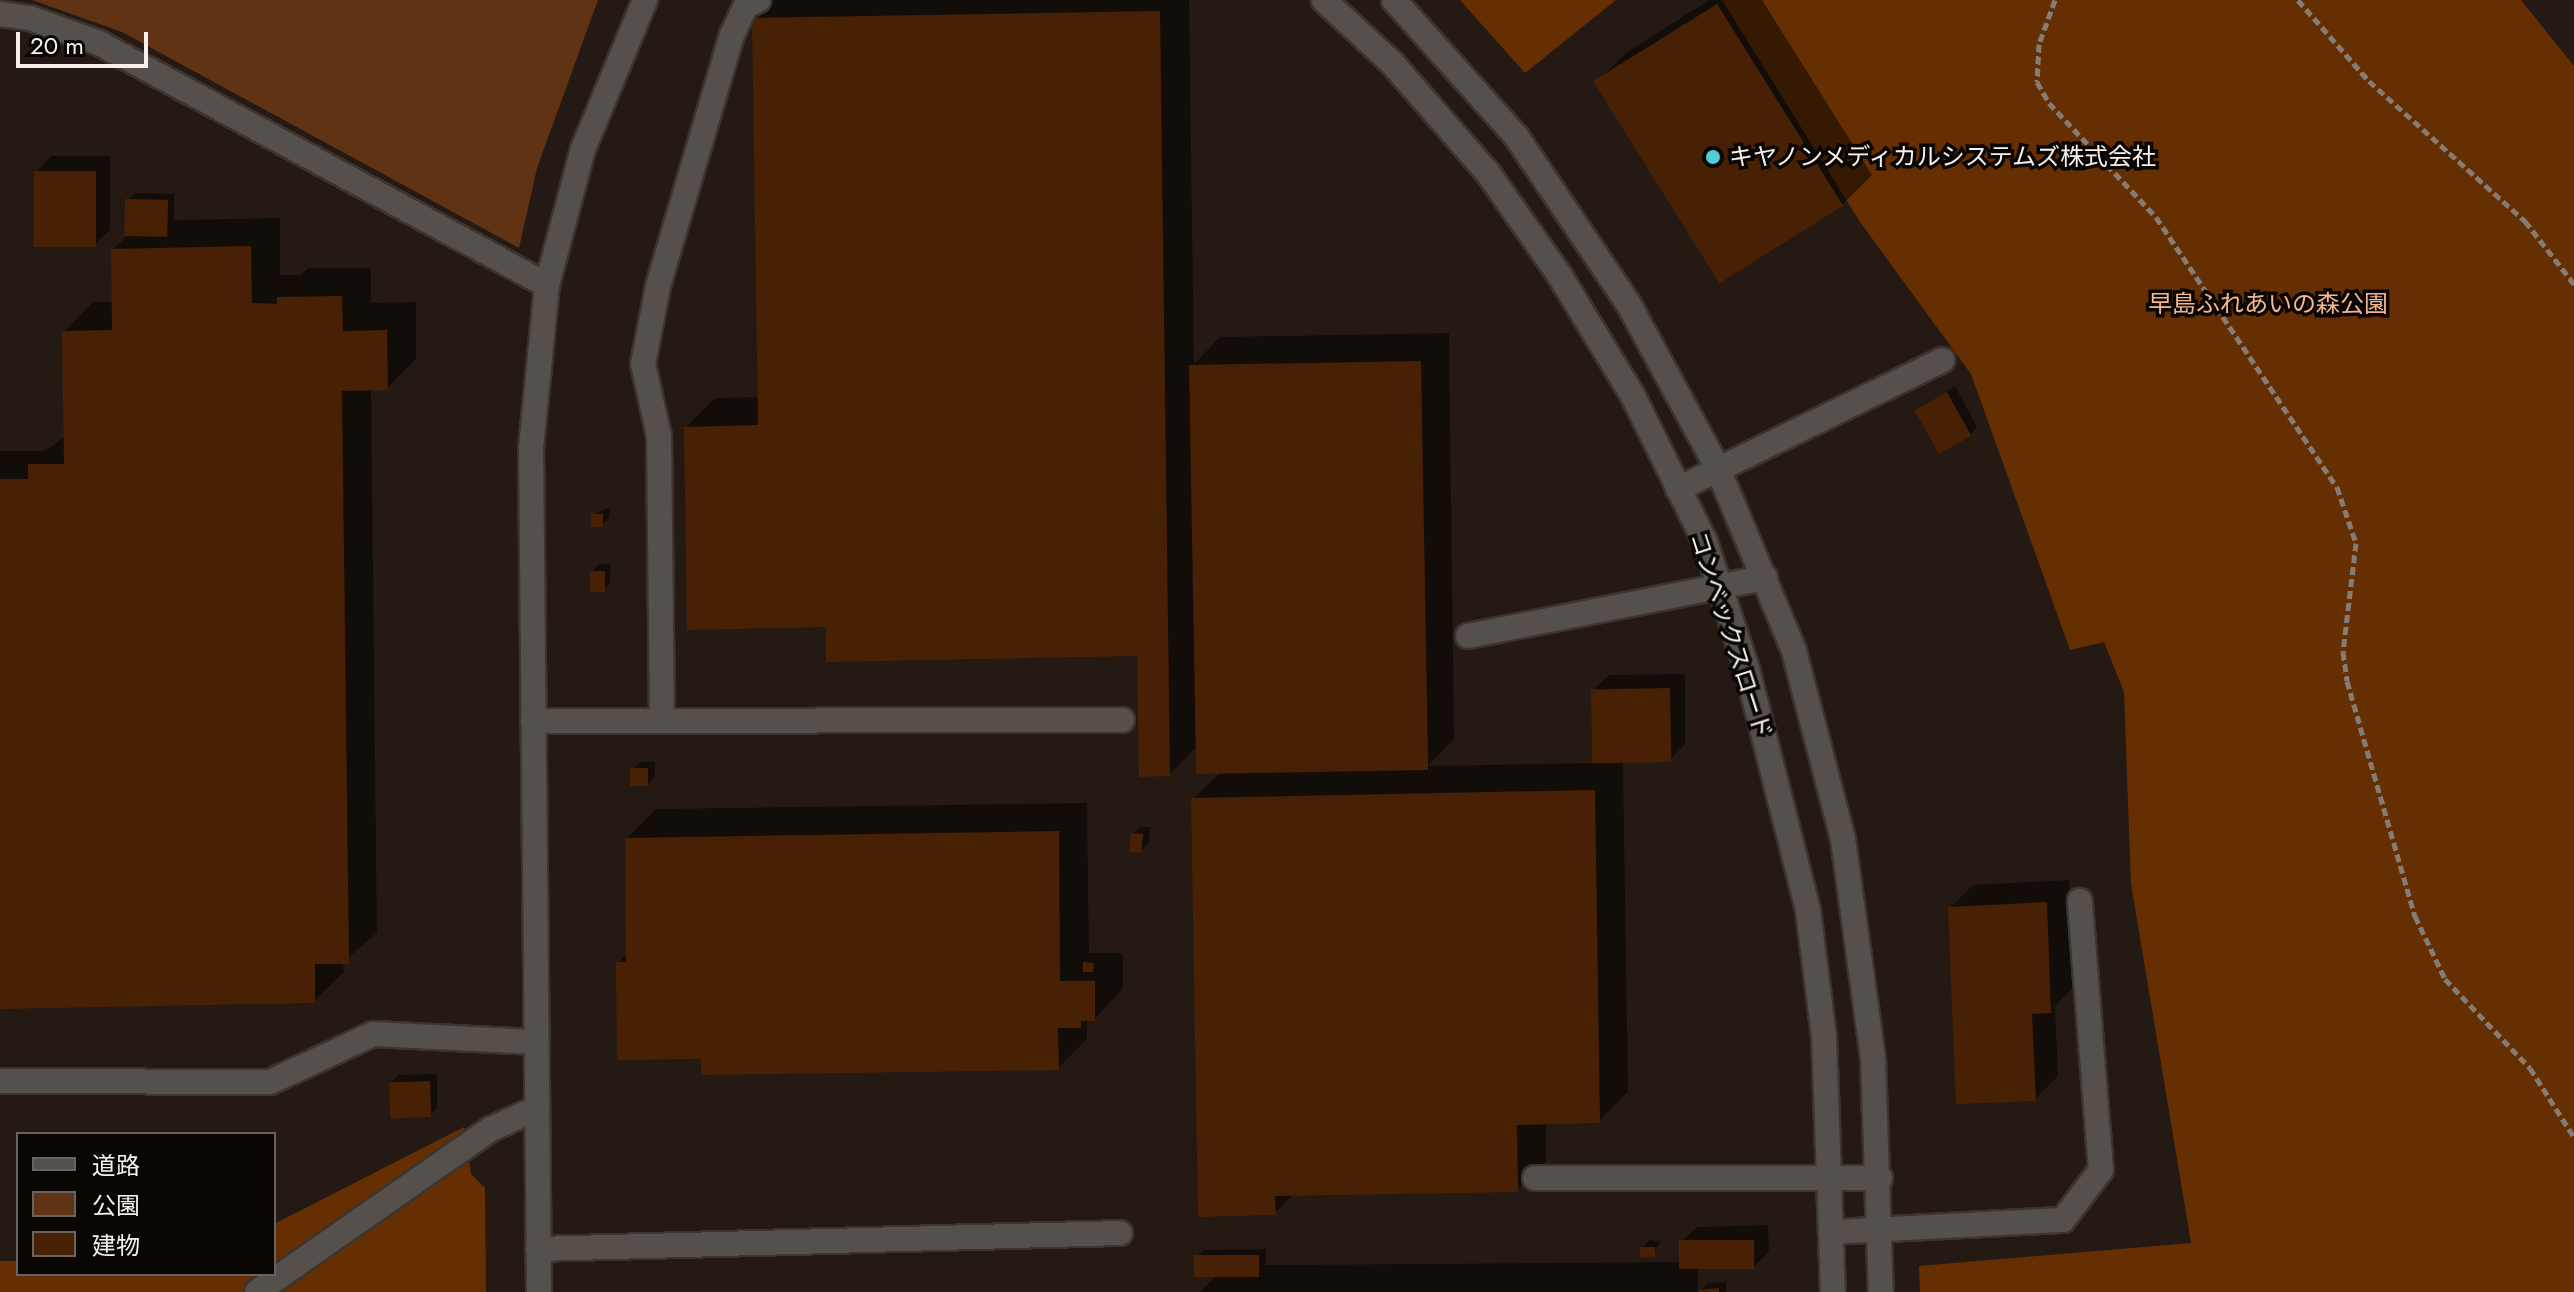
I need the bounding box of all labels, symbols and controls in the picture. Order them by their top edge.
scale bar [20,16,152,66]
text: 20 m [30,28,84,63]
place label: キヤノンメディカルシステムズ株式会社 [1729,143,2161,171]
marker: キヤノンメディカルシステムズ株式会社 [1704,148,1722,166]
park label: 早島ふれあいの森公園 [2148,290,2388,318]
street label: コンベックスロード [1684,528,1778,742]
legend [16,1132,276,1276]
text: 道路 [92,1148,140,1183]
text: 公園 [92,1188,140,1223]
text: 建物 [92,1228,140,1263]

